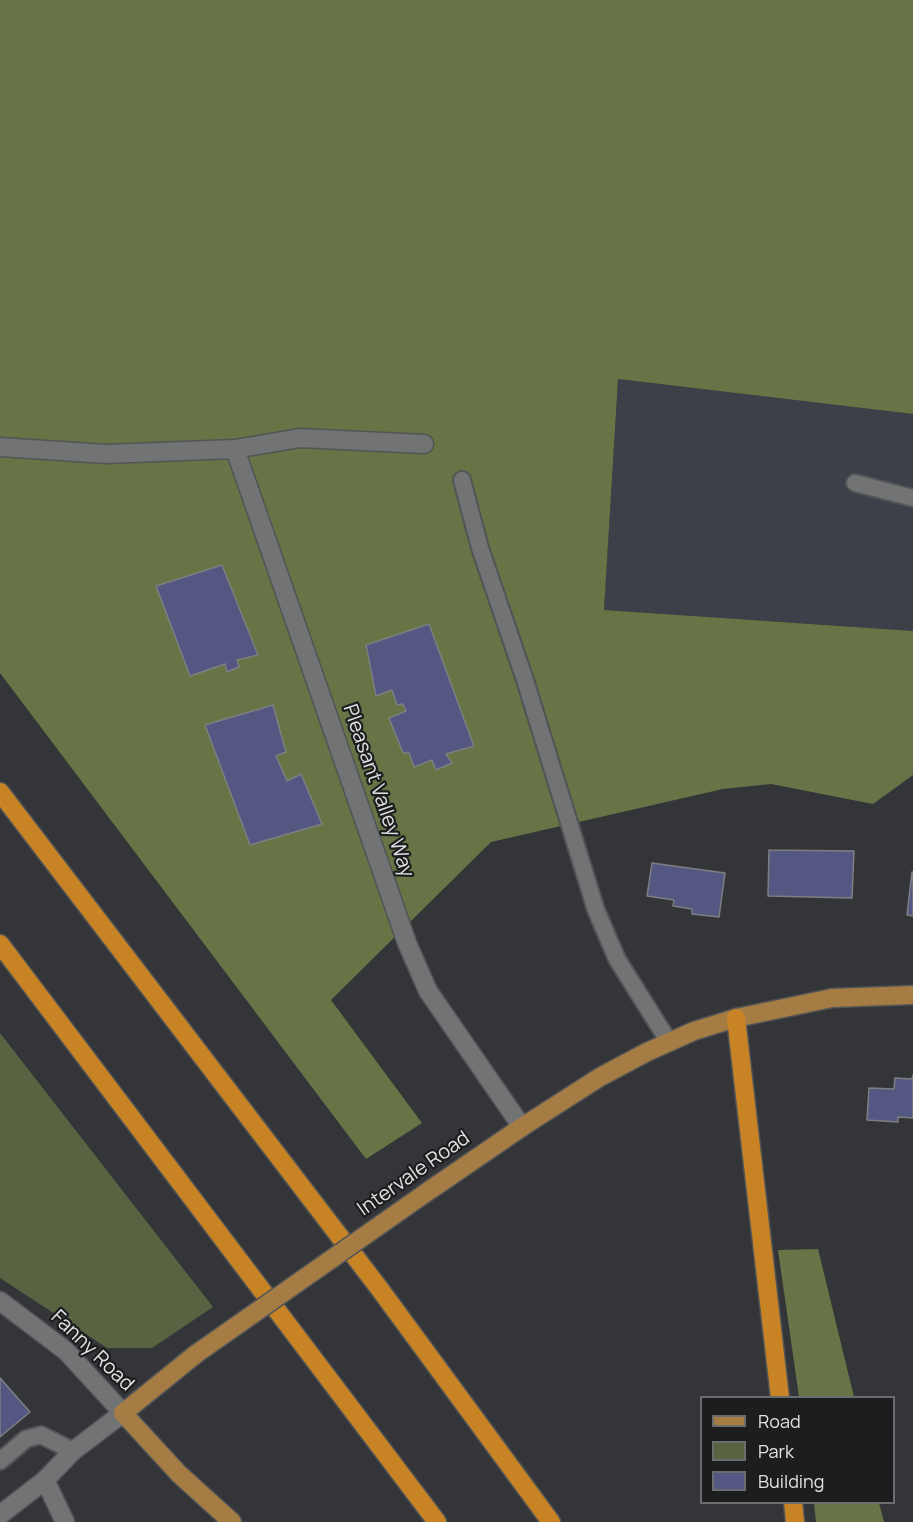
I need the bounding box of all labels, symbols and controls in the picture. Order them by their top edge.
street label: Pleasant Valley Way [337,701,419,881]
street label: Intervale Road [353,1126,475,1222]
street label: Fanny Road [46,1306,138,1396]
legend [700,1396,895,1504]
text: Road [758,1409,801,1433]
text: Park [758,1439,794,1463]
text: Building [758,1469,824,1493]

